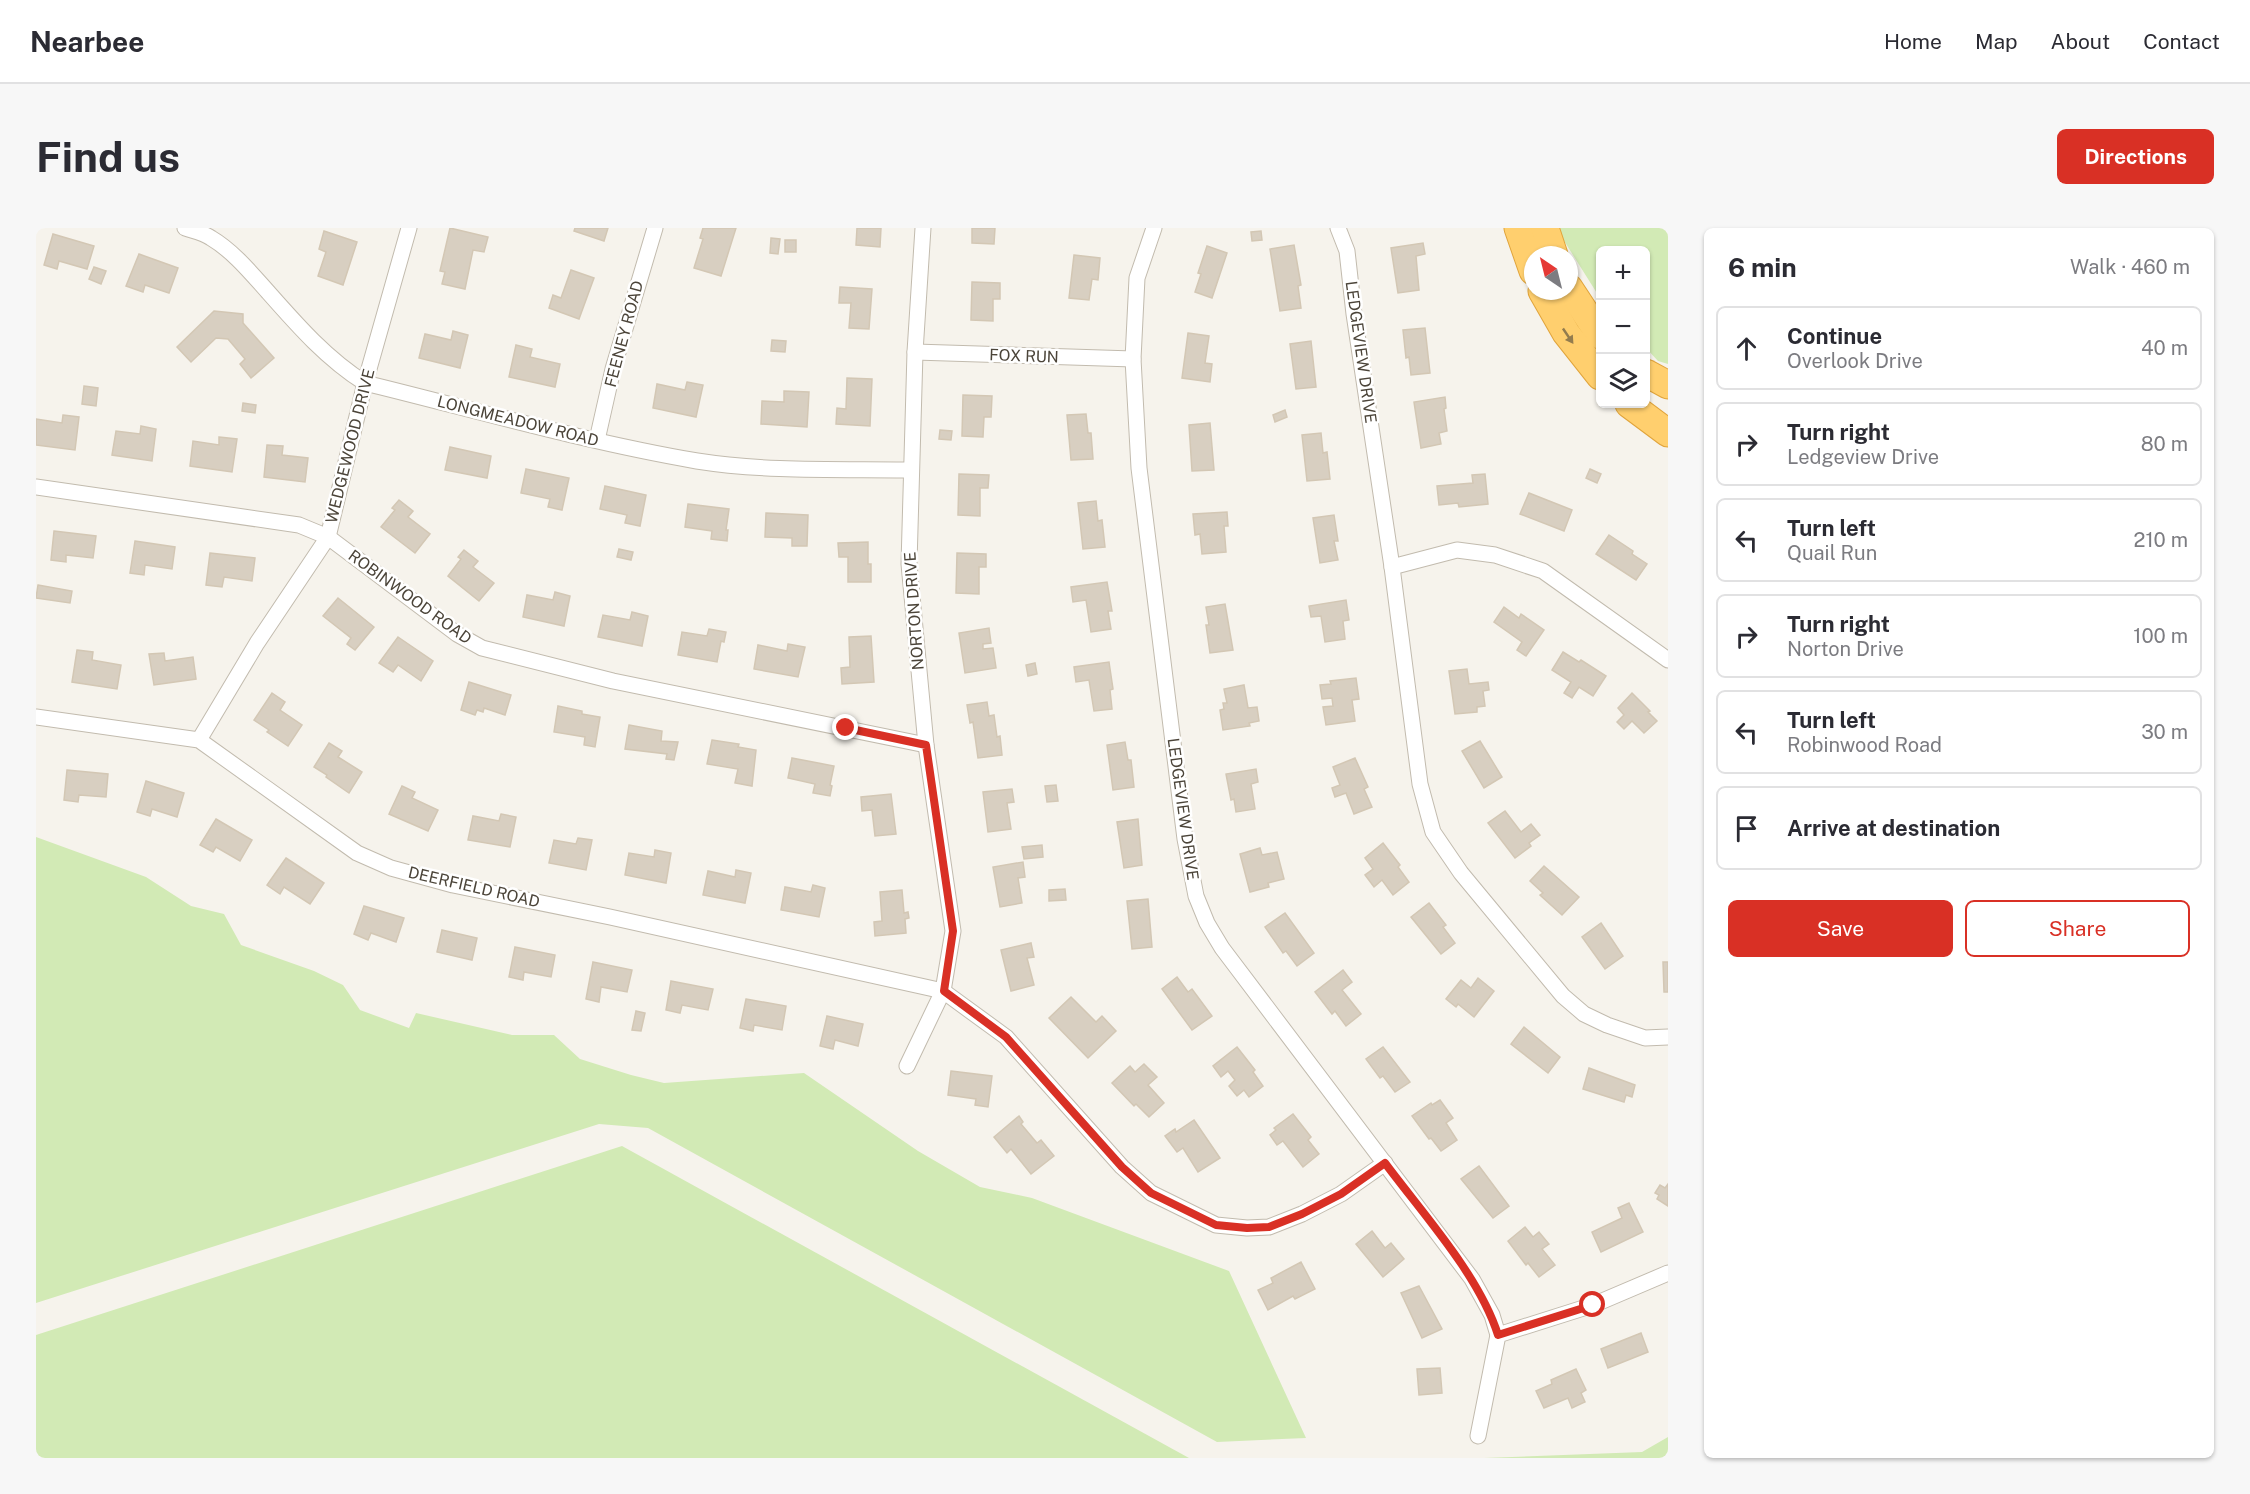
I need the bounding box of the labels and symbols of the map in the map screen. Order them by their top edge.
north arrow [1524,246,1578,300]
street label: FEENEY ROAD [601,279,647,389]
street label: LEDGEVIEW DRIVE [1342,280,1380,424]
one-way arrow [1562,327,1574,343]
street label: FOX RUN [989,345,1059,367]
street label: WEDGEWOOD DRIVE [322,367,378,525]
street label: LONGMEADOW ROAD [435,392,601,450]
street label: ROBINWOOD ROAD [345,546,475,648]
street label: NORTON DRIVE [900,551,928,671]
route end [832,714,858,740]
street label: LEDGEVIEW DRIVE [1164,737,1202,881]
street label: DEERFIELD ROAD [406,863,542,911]
route start [1579,1291,1605,1317]

